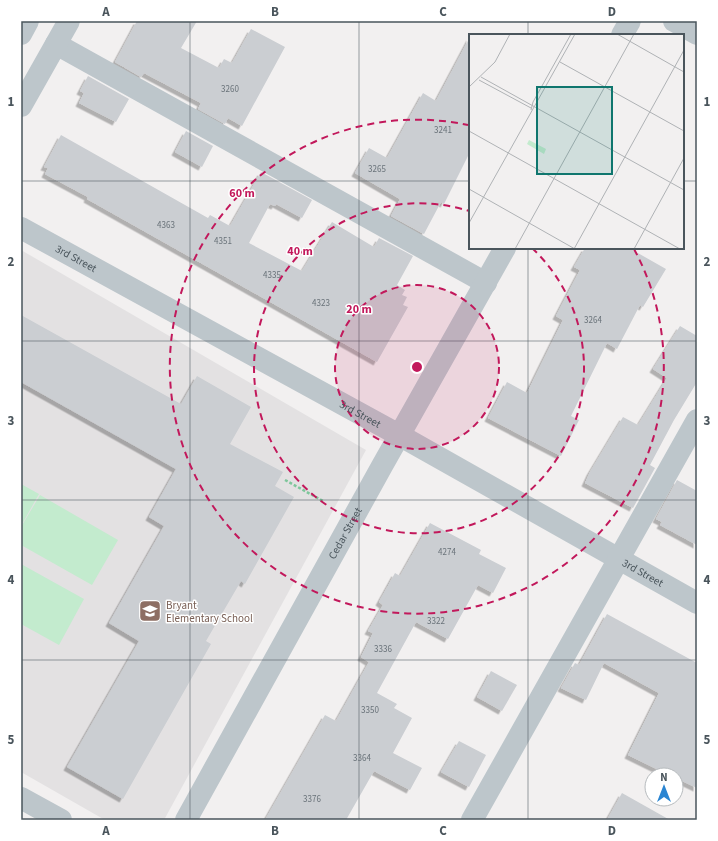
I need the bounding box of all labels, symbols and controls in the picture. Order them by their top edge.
text: A [101,3,110,21]
text: B [271,3,279,21]
text: C [439,3,447,21]
text: D [608,3,616,21]
inset map [469,34,684,249]
house number: 3260 [221,83,239,96]
text: 1 [8,93,15,111]
text: 1 [704,93,711,111]
house number: 3241 [434,124,452,137]
house number: 3265 [368,163,386,176]
text: 60 m [229,185,255,202]
house number: 4363 [157,219,175,232]
house number: 4351 [214,235,232,248]
street label: 3rd Street [53,241,100,276]
text: 40 m [287,243,313,260]
text: 2 [8,253,15,271]
text: 2 [704,253,711,271]
house number: 4335 [263,269,281,282]
house number: 4323 [312,297,330,310]
text: 20 m [346,301,372,318]
house number: 3264 [584,314,602,327]
centre of rings [410,360,424,374]
street label: 3rd Street [337,396,384,431]
text: 3 [8,412,15,430]
text: 3 [704,412,711,430]
street label: Cedar Street [325,504,365,562]
house number: 4274 [438,546,456,559]
street label: 3rd Street [620,555,667,590]
text: 4 [8,571,15,589]
text: 4 [704,571,711,589]
school or university icon: Bryant Elementary School [137,598,163,624]
place label: Bryant Elementary School [166,598,253,626]
house number: 3322 [427,615,445,628]
house number: 3336 [374,643,392,656]
house number: 3350 [361,704,379,717]
text: 5 [8,731,15,749]
text: 5 [704,731,711,749]
house number: 3364 [353,752,371,765]
north arrow [644,767,684,807]
text: N [660,770,668,785]
house number: 3376 [303,793,321,806]
text: A [101,822,110,840]
text: B [271,822,279,840]
text: C [439,822,447,840]
text: D [608,822,616,840]

